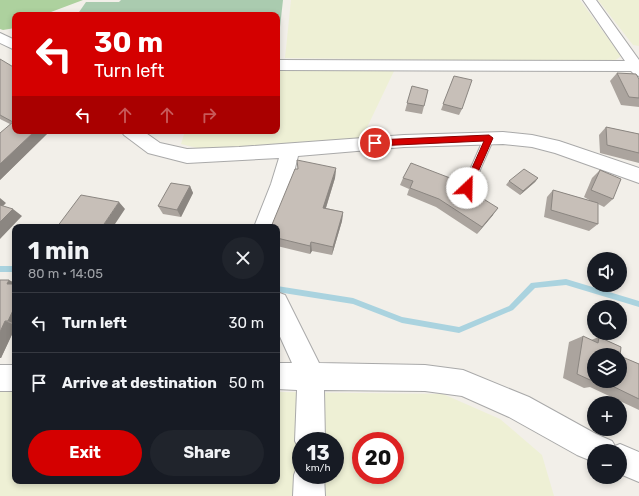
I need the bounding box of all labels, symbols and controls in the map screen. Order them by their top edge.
text: 30 m [94,26,163,59]
icon: left [28,28,80,80]
text: Turn left [94,60,164,82]
icon: left [72,104,94,126]
icon: ahead [114,104,136,126]
icon: ahead [156,104,178,126]
icon: right [198,104,220,126]
pin [358,126,392,160]
icon: arrive [364,132,386,154]
position arrow [446,167,488,209]
text: 1 min [28,237,89,265]
button: close [222,237,264,279]
map controls [587,252,627,484]
button: sound [587,252,627,292]
text: 80 m · 14:05 [28,266,103,281]
button: search [587,300,627,340]
icon: left [28,312,50,334]
text: Turn left [62,314,127,332]
text: 30 m [228,314,264,332]
button: layers [587,348,627,388]
icon: arrive [28,372,50,394]
text: Arrive at destination [62,374,217,392]
text: 50 m [229,374,264,392]
button: + [587,396,627,436]
button: Exit [28,430,142,476]
button: Share [150,430,264,476]
speed limit sign: 20 [352,432,404,484]
text: 13 [306,441,330,465]
button: − [587,444,627,484]
text: km/h [306,462,330,474]

